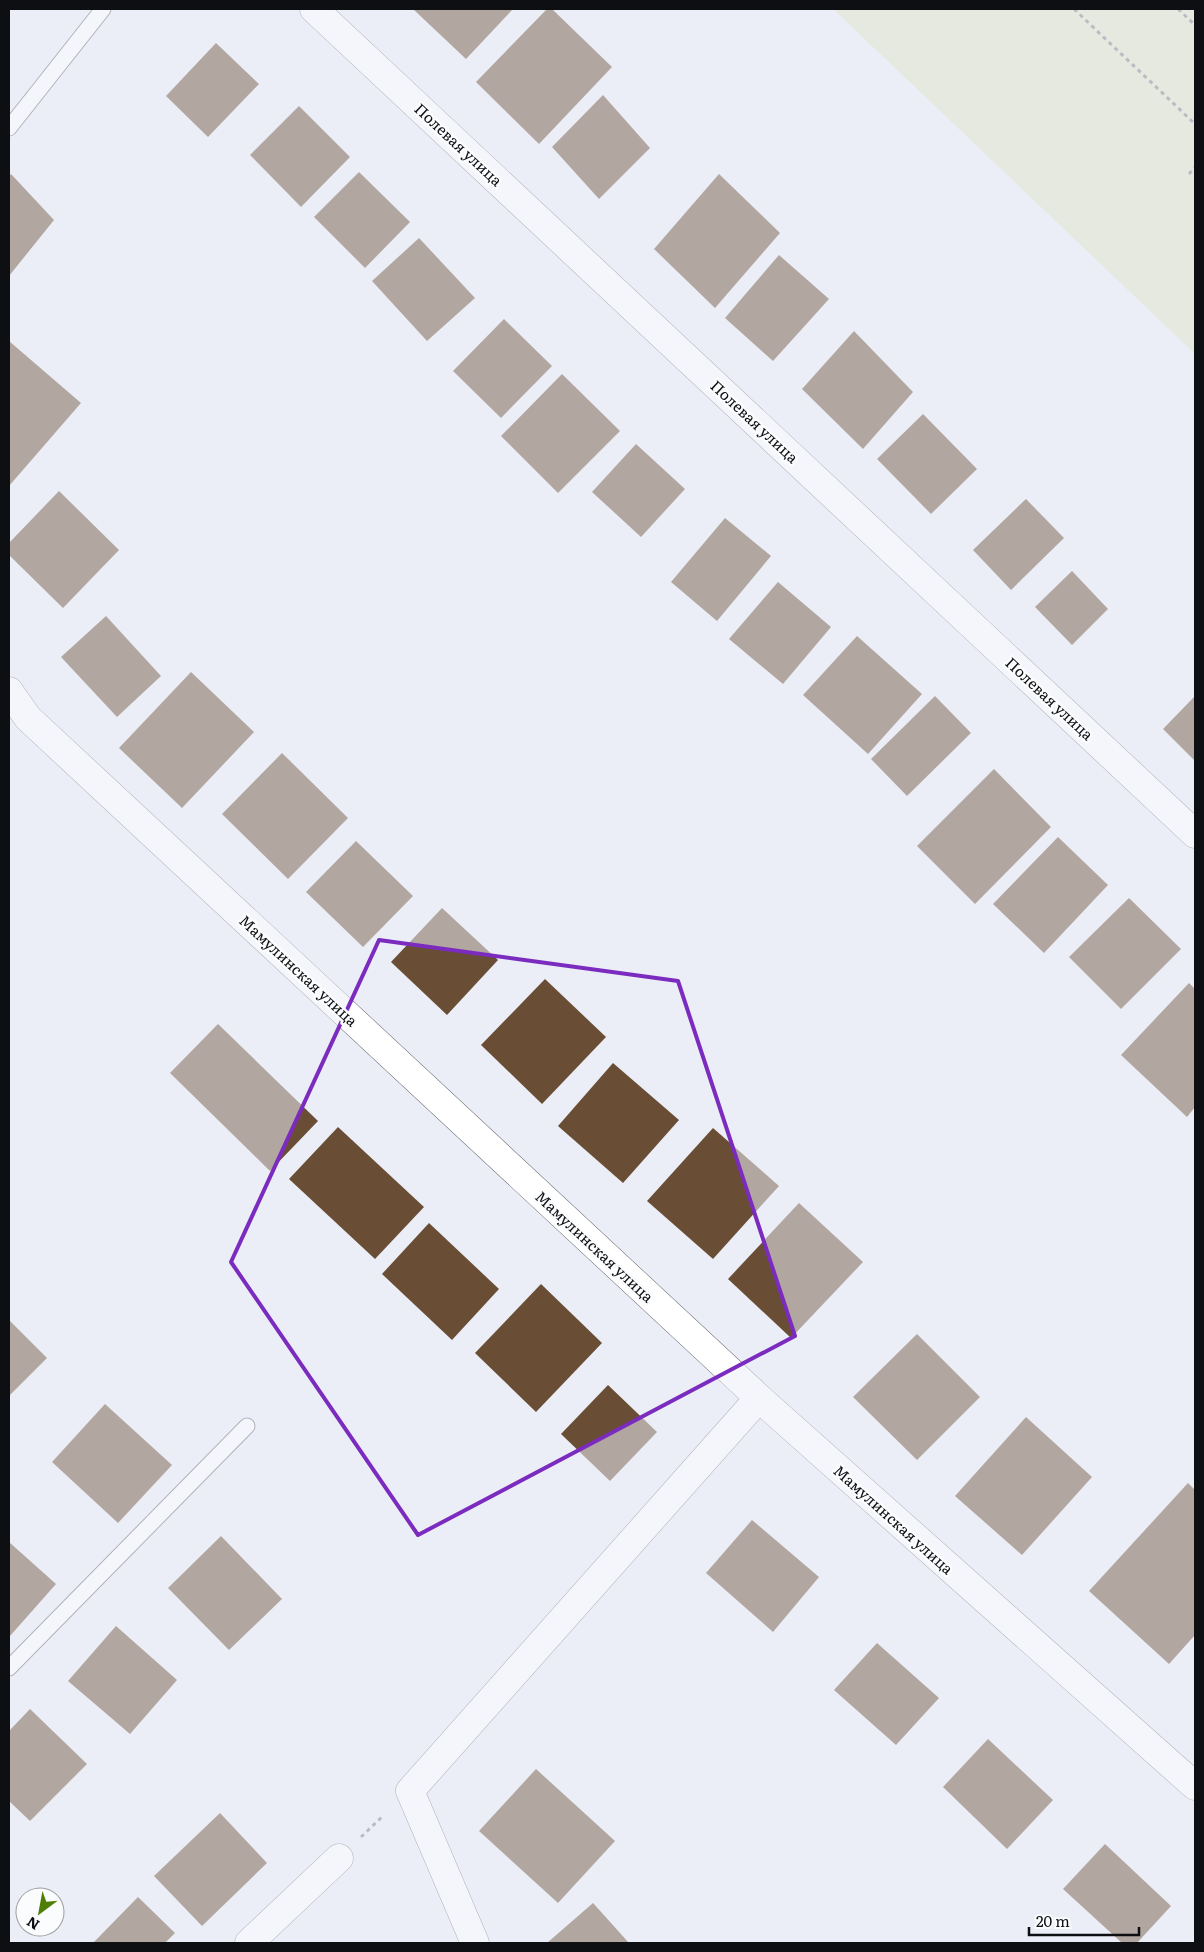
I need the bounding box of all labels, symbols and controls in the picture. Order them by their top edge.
street label: Полевая улица [410,97,509,192]
street label: Полевая улица [706,374,805,469]
street label: Полевая улица [1001,651,1100,746]
street label: Мамулинская улица [235,909,364,1032]
street label: Мамулинская улица [531,1185,660,1308]
street label: Мамулинская улица [829,1459,960,1580]
north arrow [15,1887,65,1937]
scale bar [1029,1904,1139,1936]
text: 20 m [1036,1909,1070,1932]
text: N [22,1912,43,1935]

